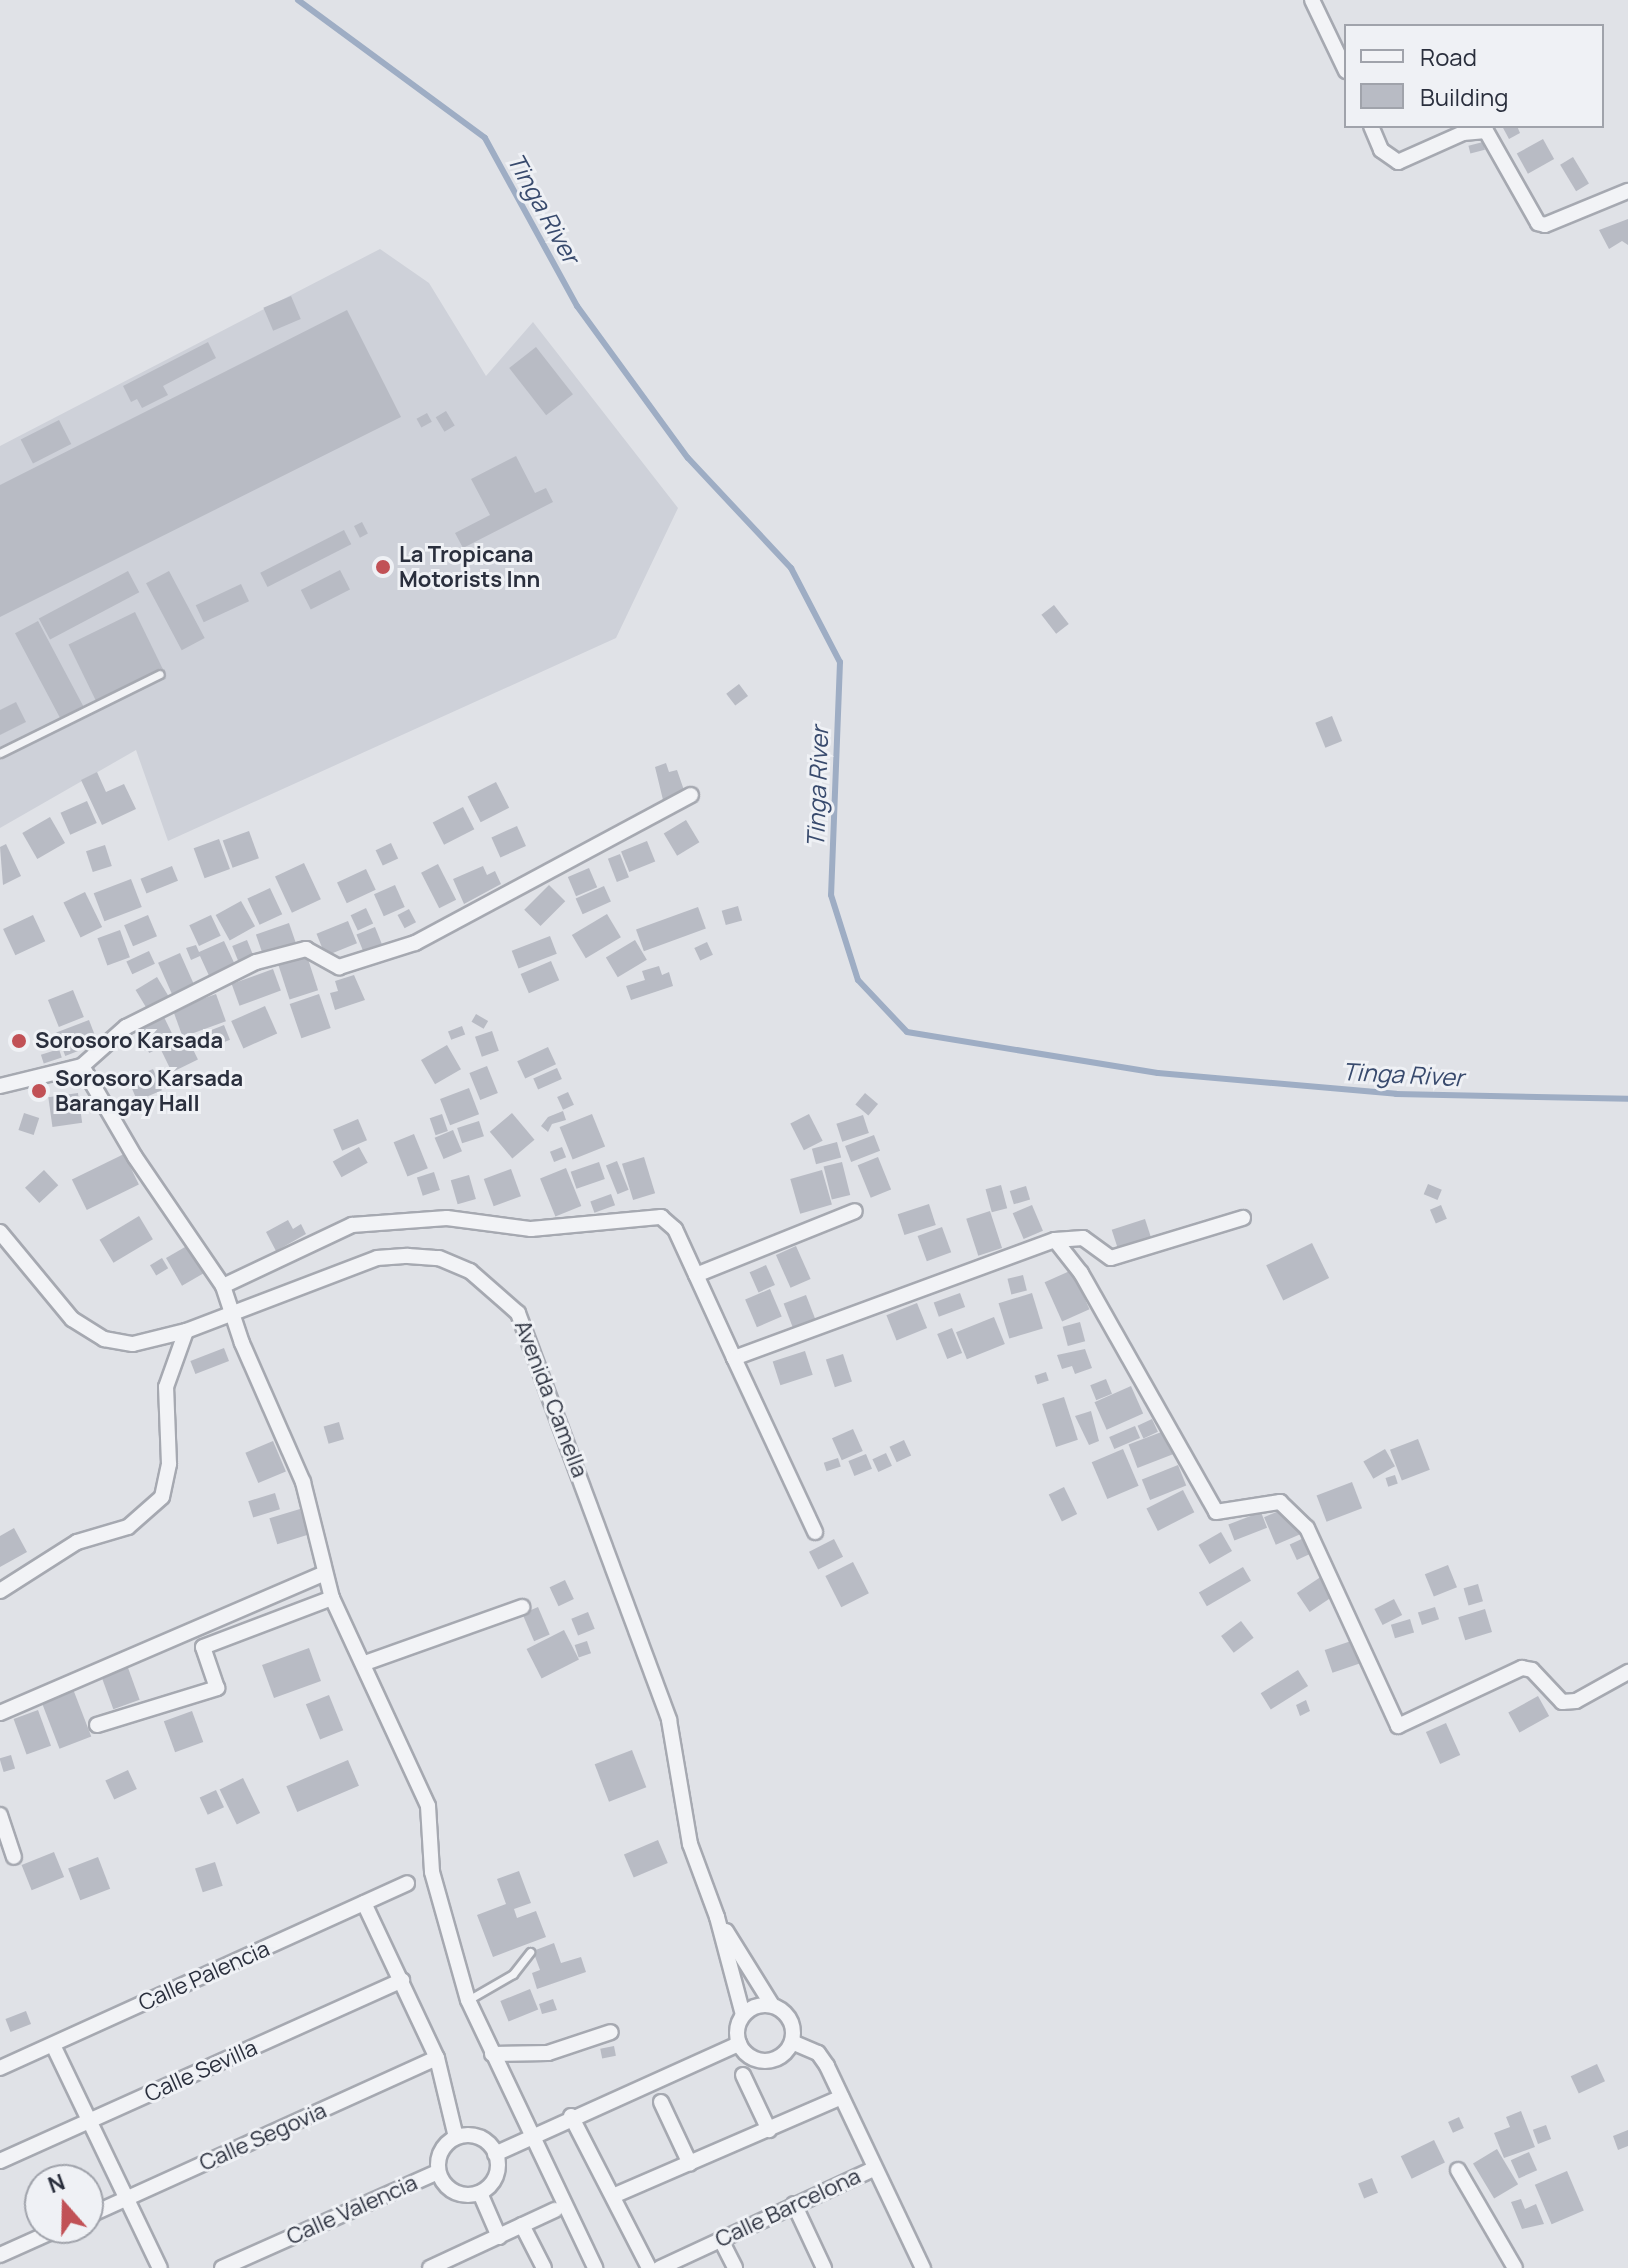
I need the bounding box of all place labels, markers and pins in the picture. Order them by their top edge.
place label: La Tropicana Motorists Inn [399,541,540,592]
marker: La Tropicana Motorists Inn [374,558,392,576]
place label: Sorosoro Karsada [35,1028,223,1054]
marker: Sorosoro Karsada [10,1032,28,1050]
place label: Sorosoro Karsada Barangay Hall [55,1065,243,1116]
marker: Sorosoro Karsada Barangay Hall [30,1082,48,1100]

